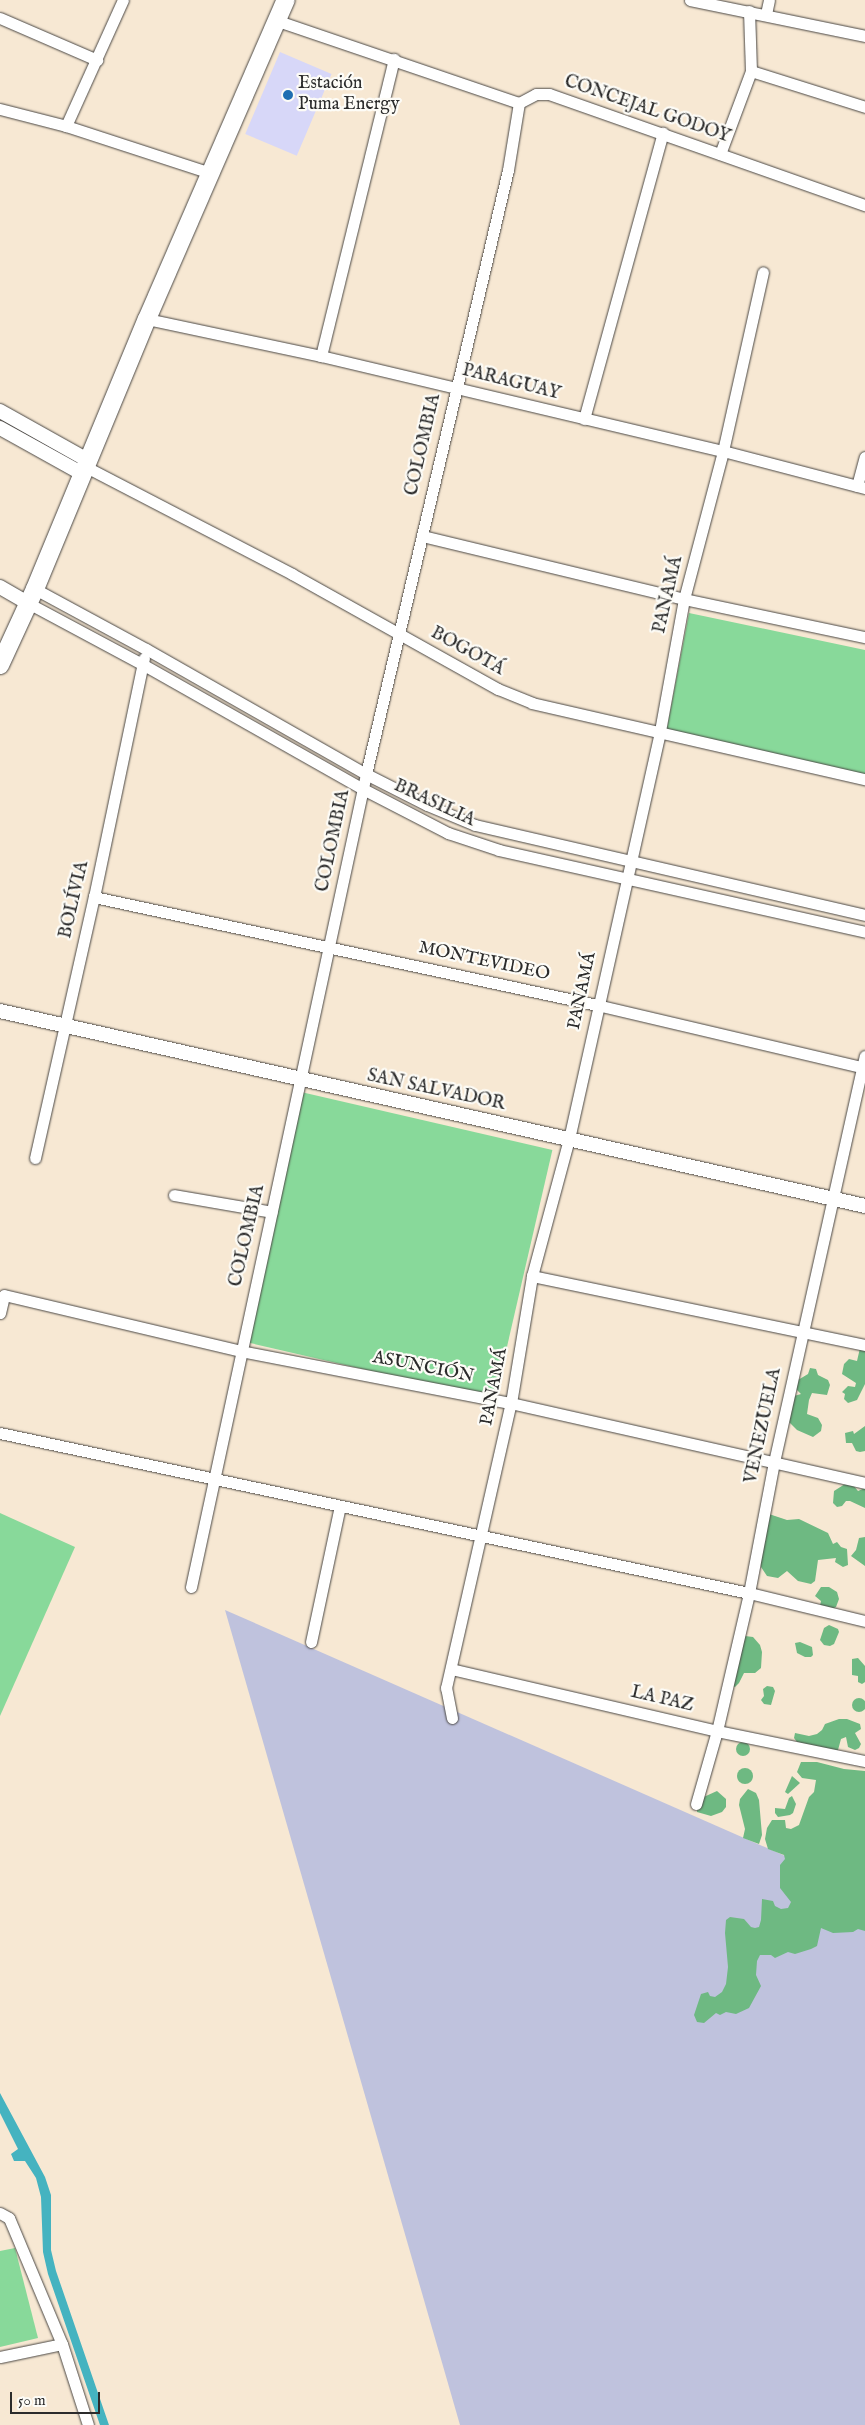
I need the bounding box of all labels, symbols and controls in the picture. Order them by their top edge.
street label: CONCEJAL GODOY [561,71,733,149]
place label: Estación Puma Energy [298,74,399,116]
marker: Estación Puma Energy [282,89,294,101]
street label: PARAGUAY [460,360,562,406]
street label: COLOMBIA [402,392,446,498]
street label: PANAMÁ [650,554,688,636]
street label: BOGOTÁ [426,623,508,681]
street label: BRASILIA [390,776,478,832]
street label: COLOMBIA [313,788,355,894]
street label: BOLÍVIA [56,859,94,941]
street label: MONTEVIDEO [416,938,552,986]
street label: PANAMÁ [564,950,602,1032]
street label: SAN SALVADOR [365,1066,507,1116]
street label: COLOMBIA [226,1183,270,1289]
street label: PANAMÁ [477,1346,513,1428]
street label: ASUNCIÓN [371,1348,475,1388]
street label: VENEZUELA [741,1366,787,1486]
street label: LA PAZ [629,1682,695,1718]
scale bar [12,2382,102,2414]
text: 50 m [18,2391,46,2410]

